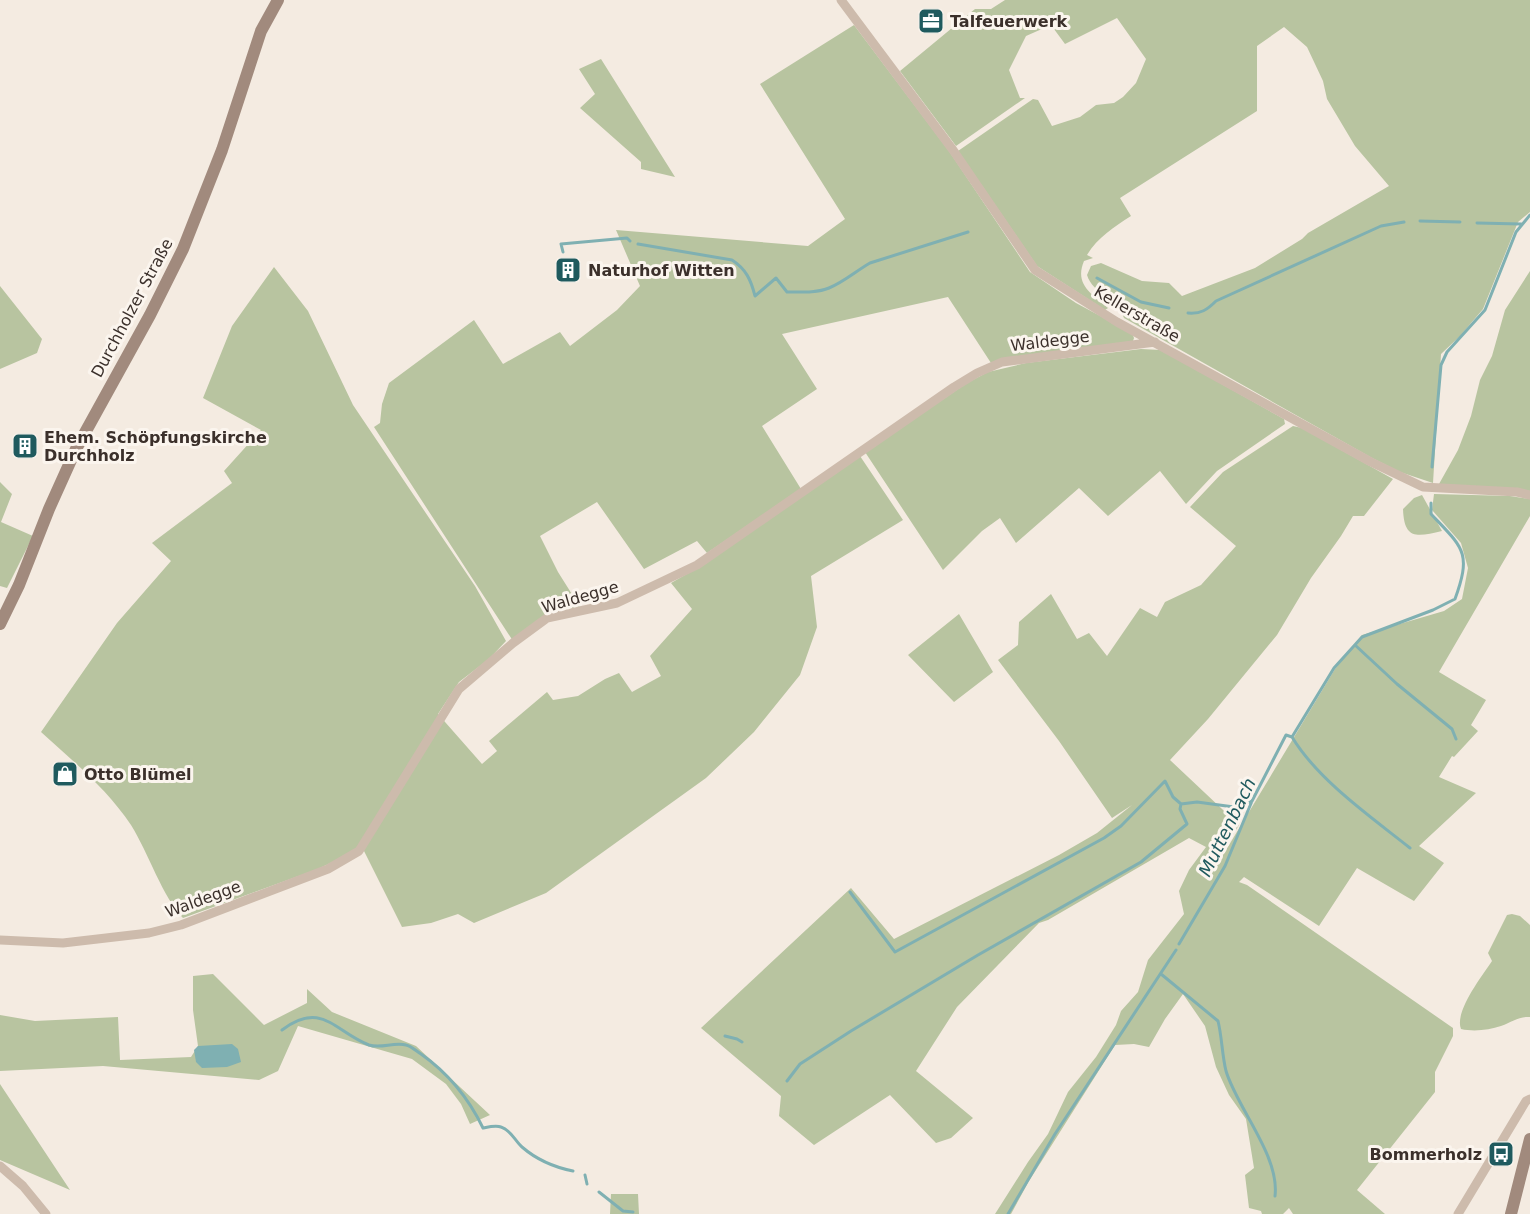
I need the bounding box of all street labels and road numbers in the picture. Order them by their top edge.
street label: Durchholzer Straße [87,235,177,381]
street label: Kellerstraße [1091,282,1183,346]
street label: Waldegge [1010,327,1090,355]
street label: Waldegge [539,577,621,617]
street label: Waldegge [163,877,243,921]

